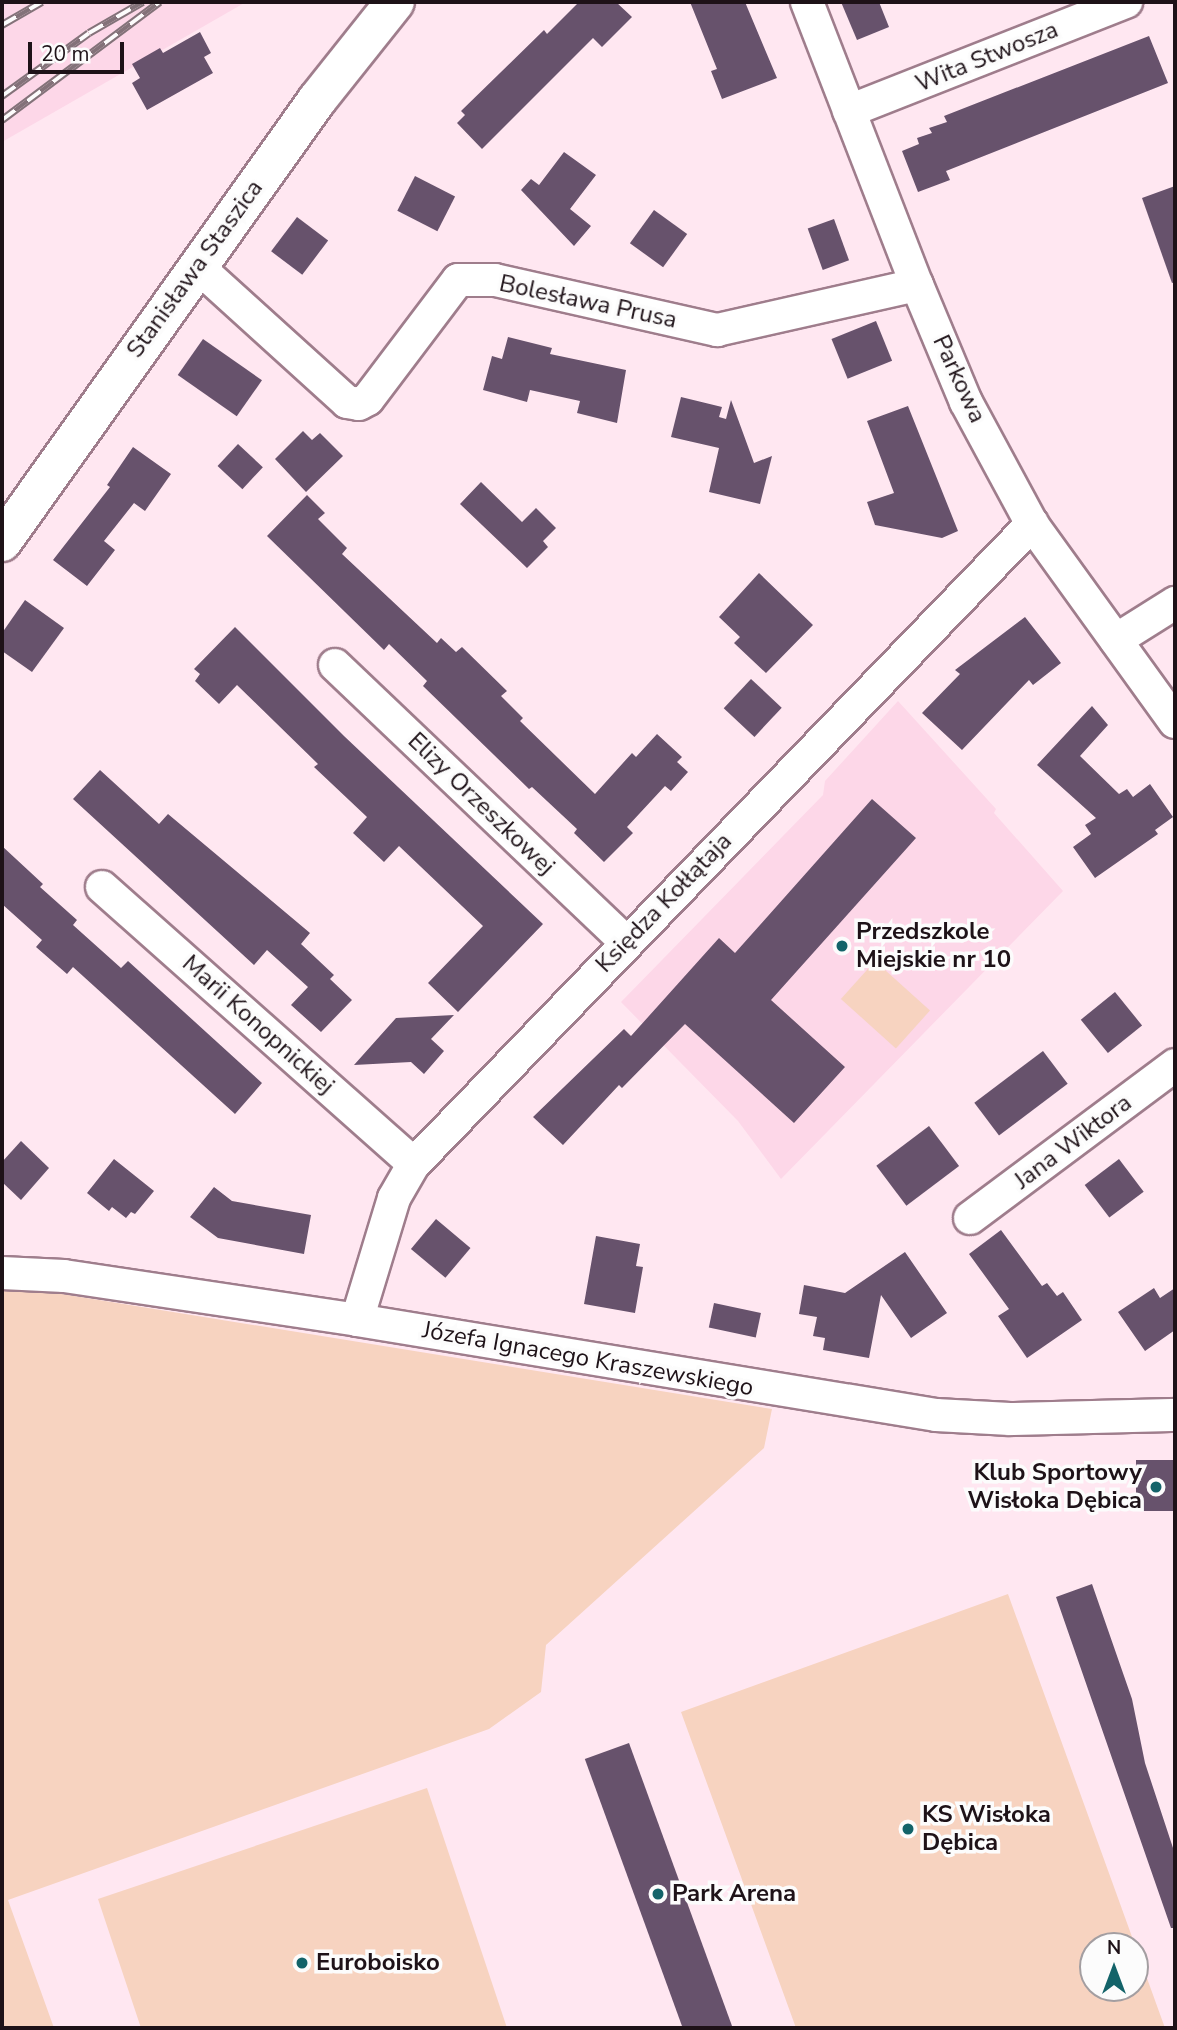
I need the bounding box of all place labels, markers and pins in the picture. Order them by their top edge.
place label: Przedszkole Miejskie nr 10 [856,918,1011,974]
marker: Przedszkole Miejskie nr 10 [834,938,850,954]
place label: Klub Sportowy Wisłoka Dębica [968,1459,1142,1515]
marker: Klub Sportowy Wisłoka Dębica [1148,1479,1164,1495]
place label: KS Wisłoka Dębica [922,1801,1051,1857]
marker: KS Wisłoka Dębica [900,1821,916,1837]
place label: Park Arena [672,1880,796,1908]
marker: Park Arena [650,1886,666,1902]
place label: Euroboisko [316,1949,440,1977]
marker: Euroboisko [294,1955,310,1971]

